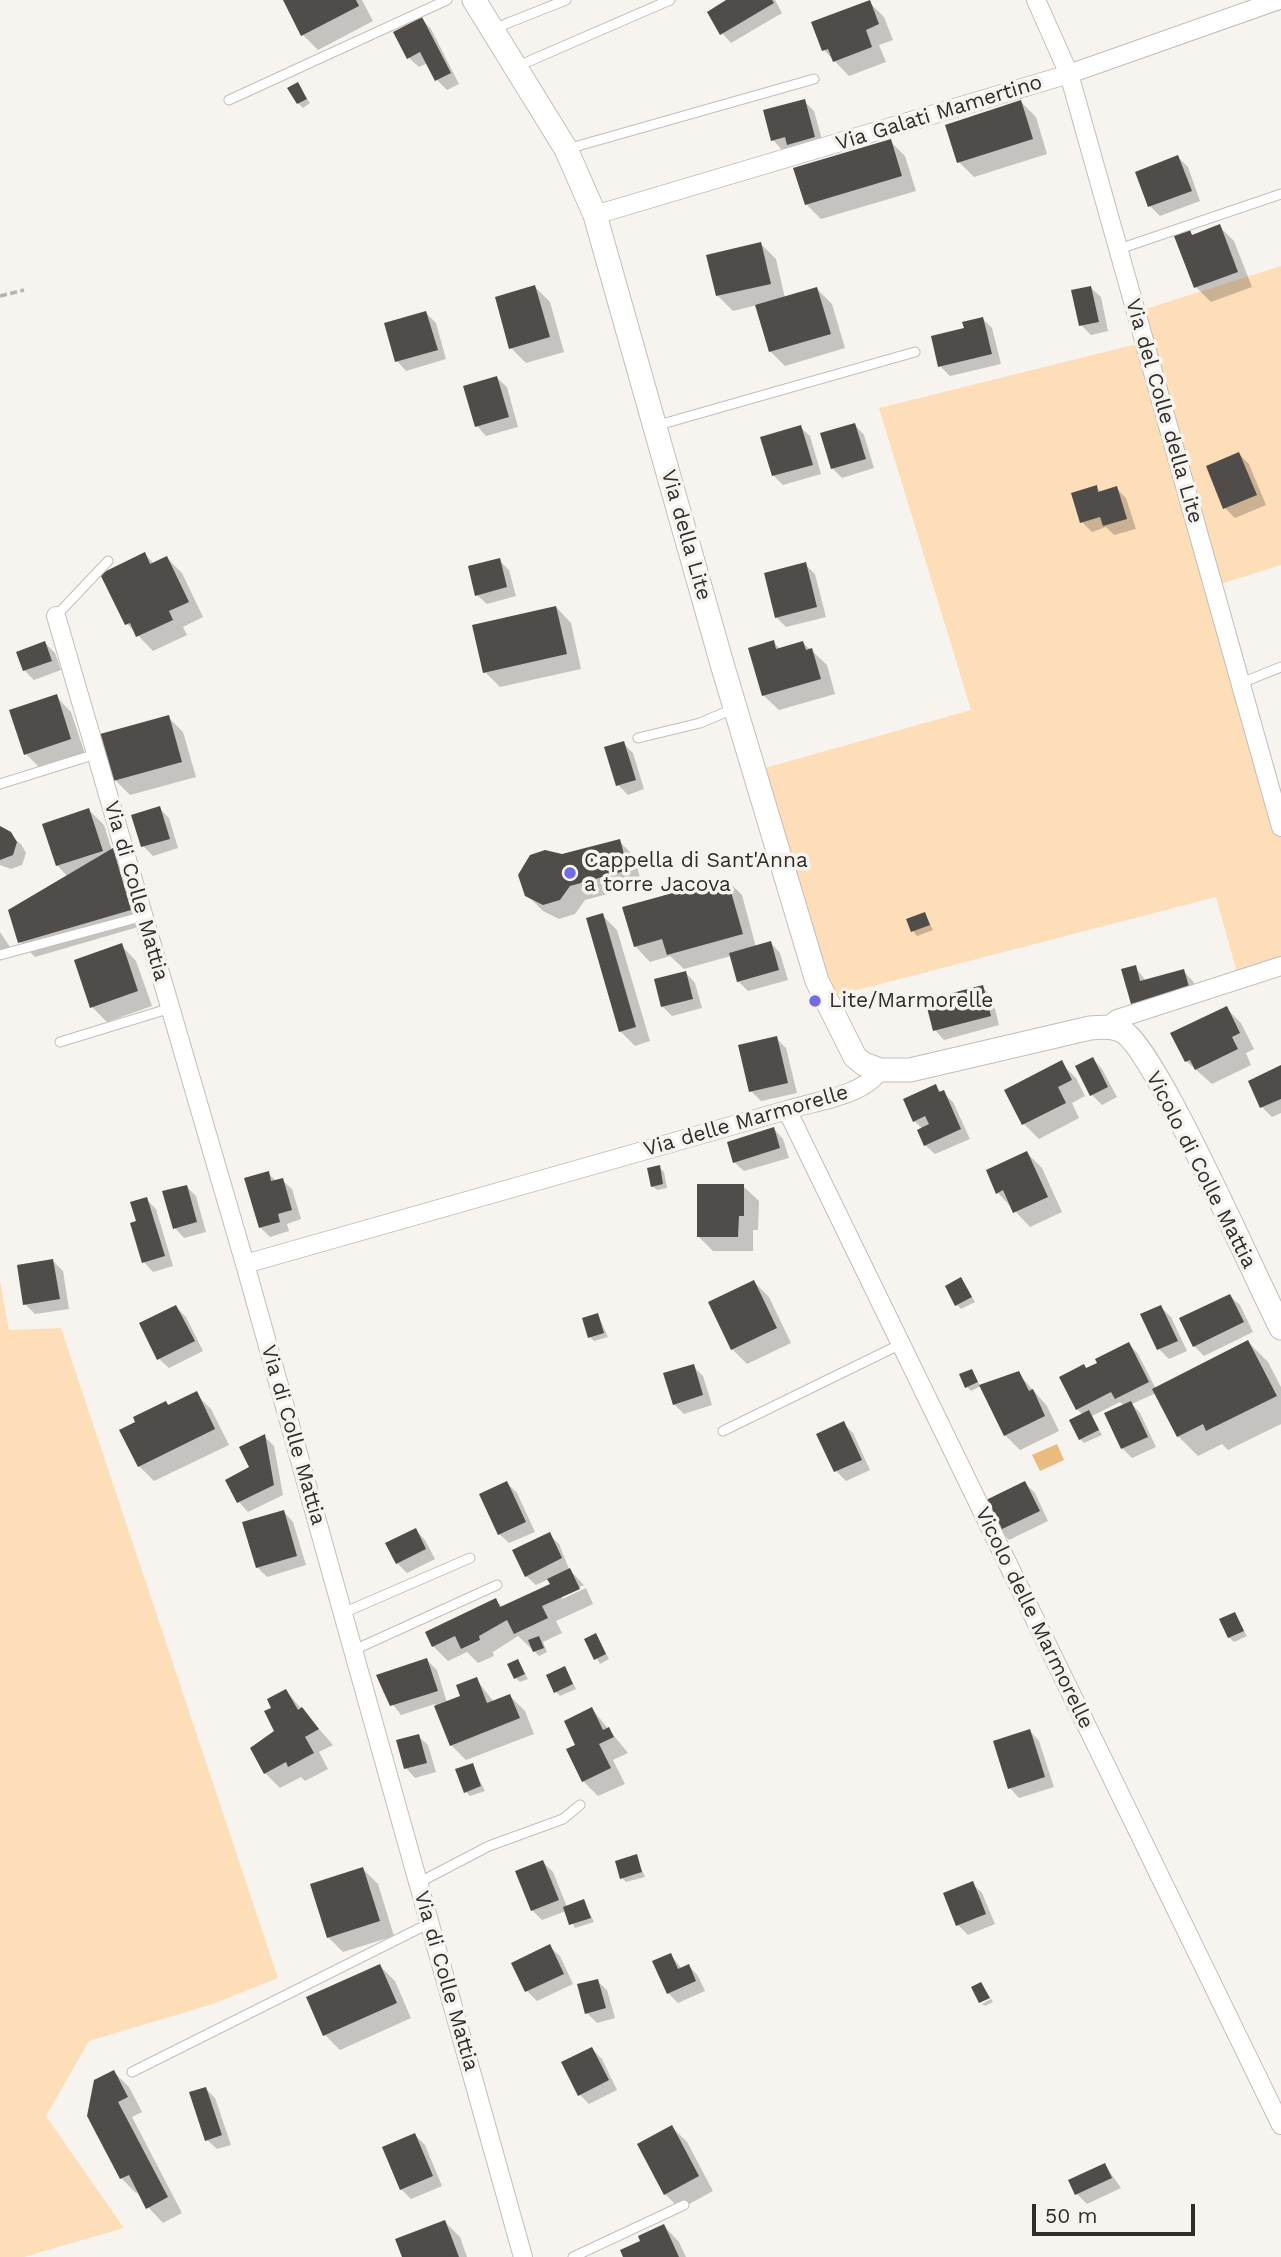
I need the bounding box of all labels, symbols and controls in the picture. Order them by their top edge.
street label: Via Galati Mamertino [833,70,1045,156]
street label: Via del Colle della Lite [1120,296,1208,526]
street label: Via della Lite [655,467,717,603]
street label: Via di Colle Mattia [98,798,174,984]
place label: Cappella di Sant'Anna a torre Jacova [584,848,808,898]
marker: Cappella di Sant'Anna a torre Jacova [562,865,578,881]
place label: Lite/Marmorelle [829,988,993,1014]
marker: Lite/Marmorelle [807,993,823,1009]
street label: Vicolo di Colle Mattia [1140,1067,1262,1273]
street label: Via delle Marmorelle [641,1080,851,1162]
street label: Via di Colle Mattia [255,1342,331,1528]
street label: Vicolo delle Marmorelle [969,1503,1099,1733]
street label: Via di Colle Mattia [408,1888,484,2074]
scale bar [1036,2190,1199,2234]
text: 50 m [1045,2203,1097,2228]

